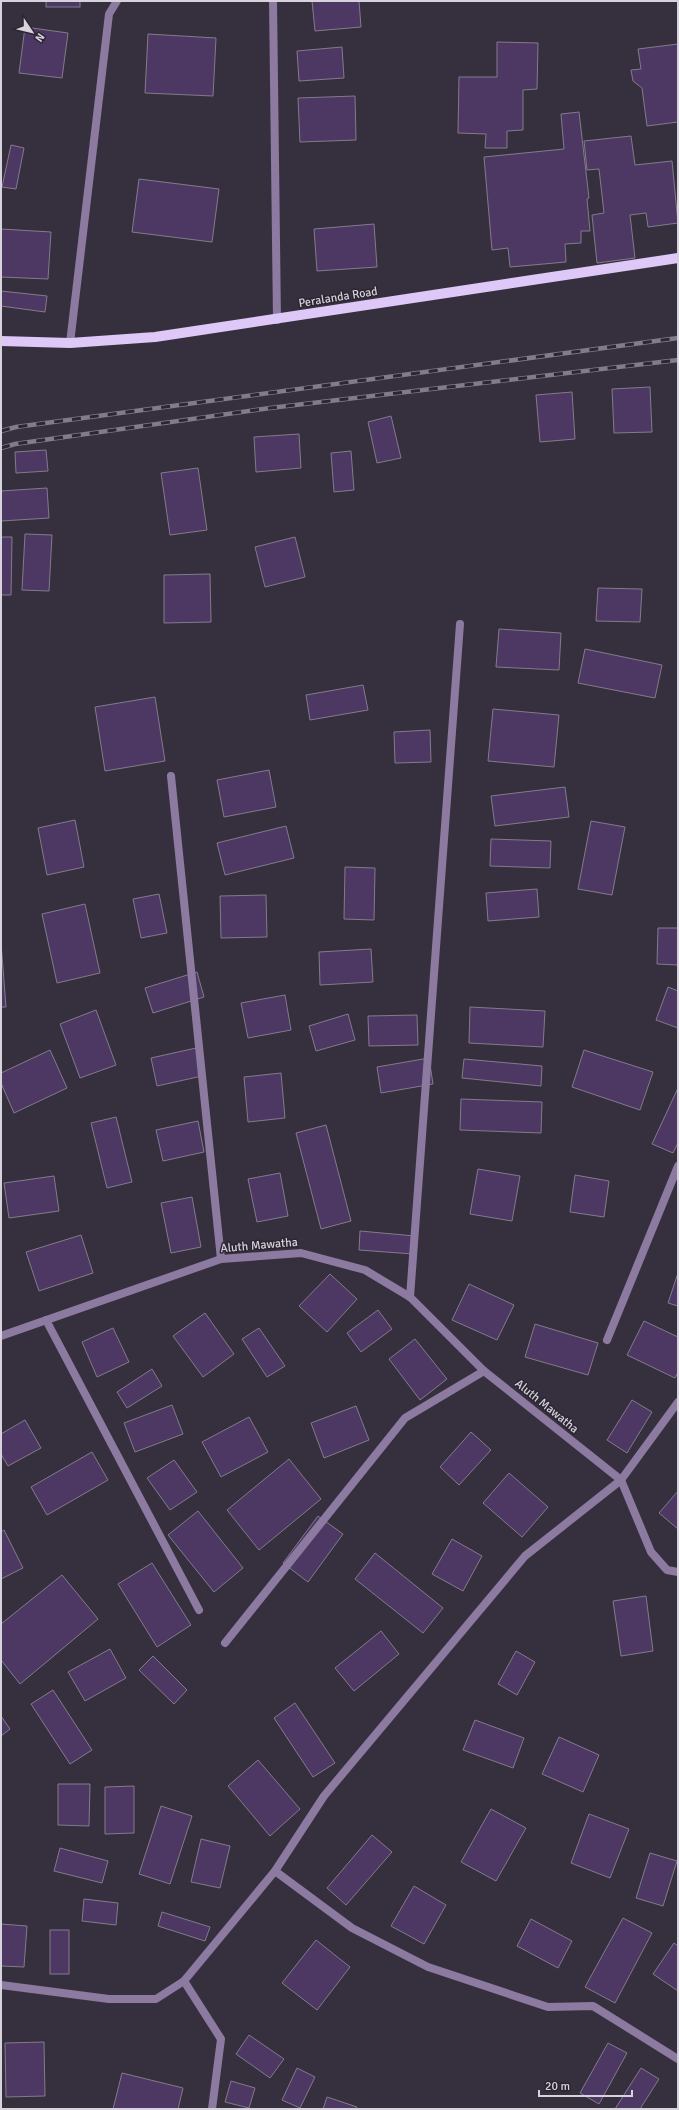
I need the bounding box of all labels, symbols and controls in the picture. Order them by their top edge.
north arrow [12,12,52,52]
text: N [32,31,47,44]
street label: Peralanda Road [297,284,379,311]
street label: Aluth Mawatha [220,1235,298,1256]
street label: Aluth Mawatha [512,1376,582,1437]
scale bar [539,2072,632,2098]
text: 20 m [545,2079,570,2094]

